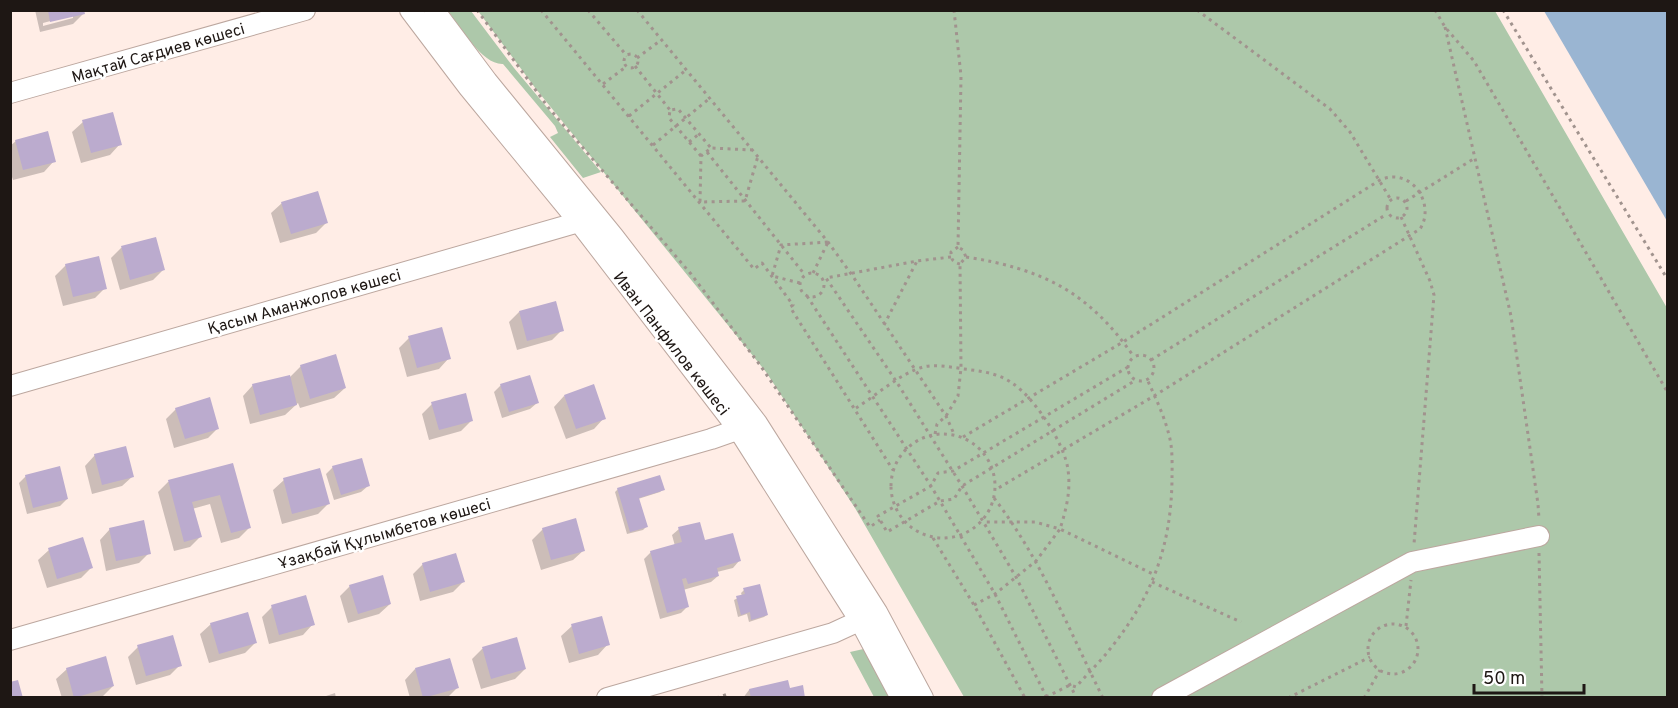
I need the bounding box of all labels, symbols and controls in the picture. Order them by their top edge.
street label: Мақтай Сағдиев көшесі [70,20,247,88]
street label: Қасым Аманжолов көшесі [206,266,404,340]
street label: Иван Панфилов көшесі [608,268,733,420]
street label: Ұзақбай Құлымбетов көшесі [276,495,493,575]
scale bar [1474,657,1584,695]
text: 50 m [1483,668,1525,691]

